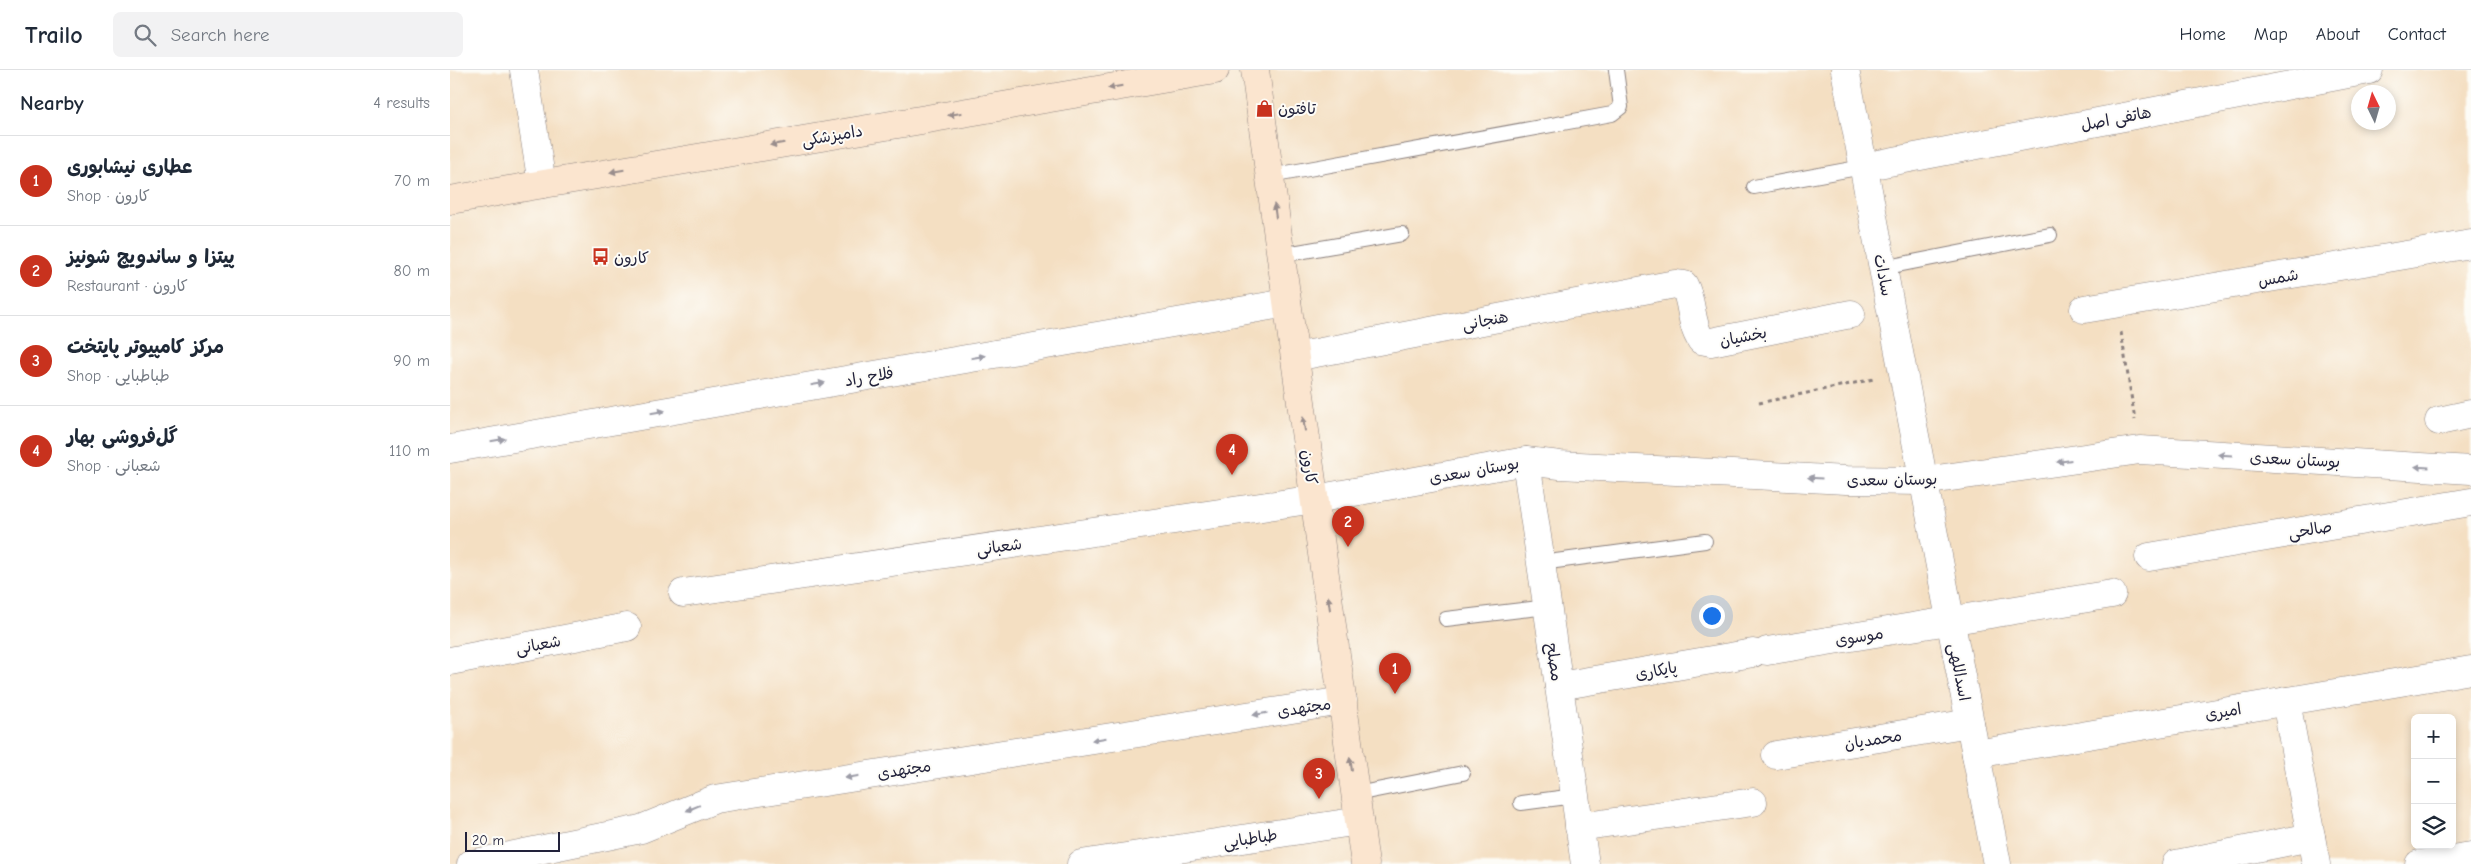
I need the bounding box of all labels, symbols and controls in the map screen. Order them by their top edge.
search box [113,12,463,57]
text: Trailo [25,21,83,49]
icon: search [131,21,159,49]
text: Search here [171,24,270,46]
text: Home [2179,24,2226,45]
text: Map [2254,24,2288,45]
text: About [2316,24,2360,45]
text: Contact [2388,24,2446,45]
one-way arrow [1107,83,1123,91]
north arrow [2351,85,2396,130]
text: Nearby [20,91,84,115]
text: 4 results [373,94,430,112]
shop icon: تافتون [1254,98,1274,118]
place label: تافتون [1278,100,1316,119]
street label: هاتفی اصل [2079,103,2153,136]
one-way arrow [947,110,963,118]
street label: دامپزشکی [800,122,864,151]
one-way arrow [769,140,785,148]
text: عطاری نیشابوری [67,156,192,178]
one-way arrow [609,168,625,176]
text: 1 [33,172,39,190]
text: 70 m [394,172,430,190]
text: Shop · کارون [67,187,150,205]
one-way arrow [1271,203,1279,219]
text: پیتزا و ساندویچ شونیز [67,246,234,268]
bus stop icon: کارون [590,247,610,267]
place label: کارون [614,249,649,267]
street label: سادات [1870,253,1896,298]
text: 2 [32,262,40,280]
text: 80 m [393,262,430,280]
street label: شمس [2257,266,2300,290]
text: Restaurant · کارون [67,277,188,295]
street label: هنجانی [1461,308,1510,335]
street label: بخشیان [1718,324,1768,350]
text: مرکز کامپیوتر پایتخت [67,336,224,358]
text: 3 [32,352,40,370]
text: 90 m [393,352,430,370]
one-way arrow [971,352,987,360]
street label: فلاح راد [843,364,895,391]
text: Shop · طباطبایی [67,367,170,385]
one-way arrow [811,380,827,388]
one-way arrow [650,408,666,416]
one-way arrow [1300,416,1308,432]
text: گل‌فروشی بهار [67,426,178,448]
pin: 4 [1216,434,1248,475]
one-way arrow [490,436,506,444]
text: 4 [32,442,40,460]
text: 110 m [389,442,430,460]
street label: کارون [1298,449,1320,486]
street label: بوستان سعدی [2249,449,2341,472]
one-way arrow [2217,451,2233,459]
street label: بوستان سعدی [1428,454,1521,489]
text: Shop · شعبانی [67,457,161,475]
one-way arrow [2055,457,2071,465]
one-way arrow [2414,463,2430,471]
street label: بوستان سعدی [1847,470,1938,491]
one-way arrow [1807,474,1823,482]
pin: 2 [1332,506,1364,547]
street label: صالحی [2287,517,2334,544]
street label: شعبانی [975,535,1023,560]
one-way arrow [1325,594,1333,610]
your location [1699,603,1725,629]
street label: موسوی [1834,624,1885,651]
street label: شعبانی [514,632,563,659]
street label: مصلح [1541,642,1566,683]
street label: اسداللهی [1944,642,1973,703]
pin: 1 [1379,653,1411,694]
street label: پایکاری [1634,658,1679,684]
street label: مجتهدی [1276,695,1332,721]
street label: امیری [2203,700,2243,724]
one-way arrow [1252,711,1268,719]
map controls [2411,714,2456,849]
button: + [2411,714,2456,759]
street label: محمدیان [1843,727,1903,753]
one-way arrow [1091,735,1107,743]
one-way arrow [1347,755,1355,771]
street label: مجتهدی [876,757,932,783]
pin: 3 [1303,758,1335,799]
button: − [2411,759,2456,804]
one-way arrow [844,774,860,782]
one-way arrow [686,804,700,812]
button: layers [2411,804,2456,849]
street label: طباطبایی [1222,826,1279,853]
scale bar [465,829,560,852]
text: 20 m [472,832,504,849]

